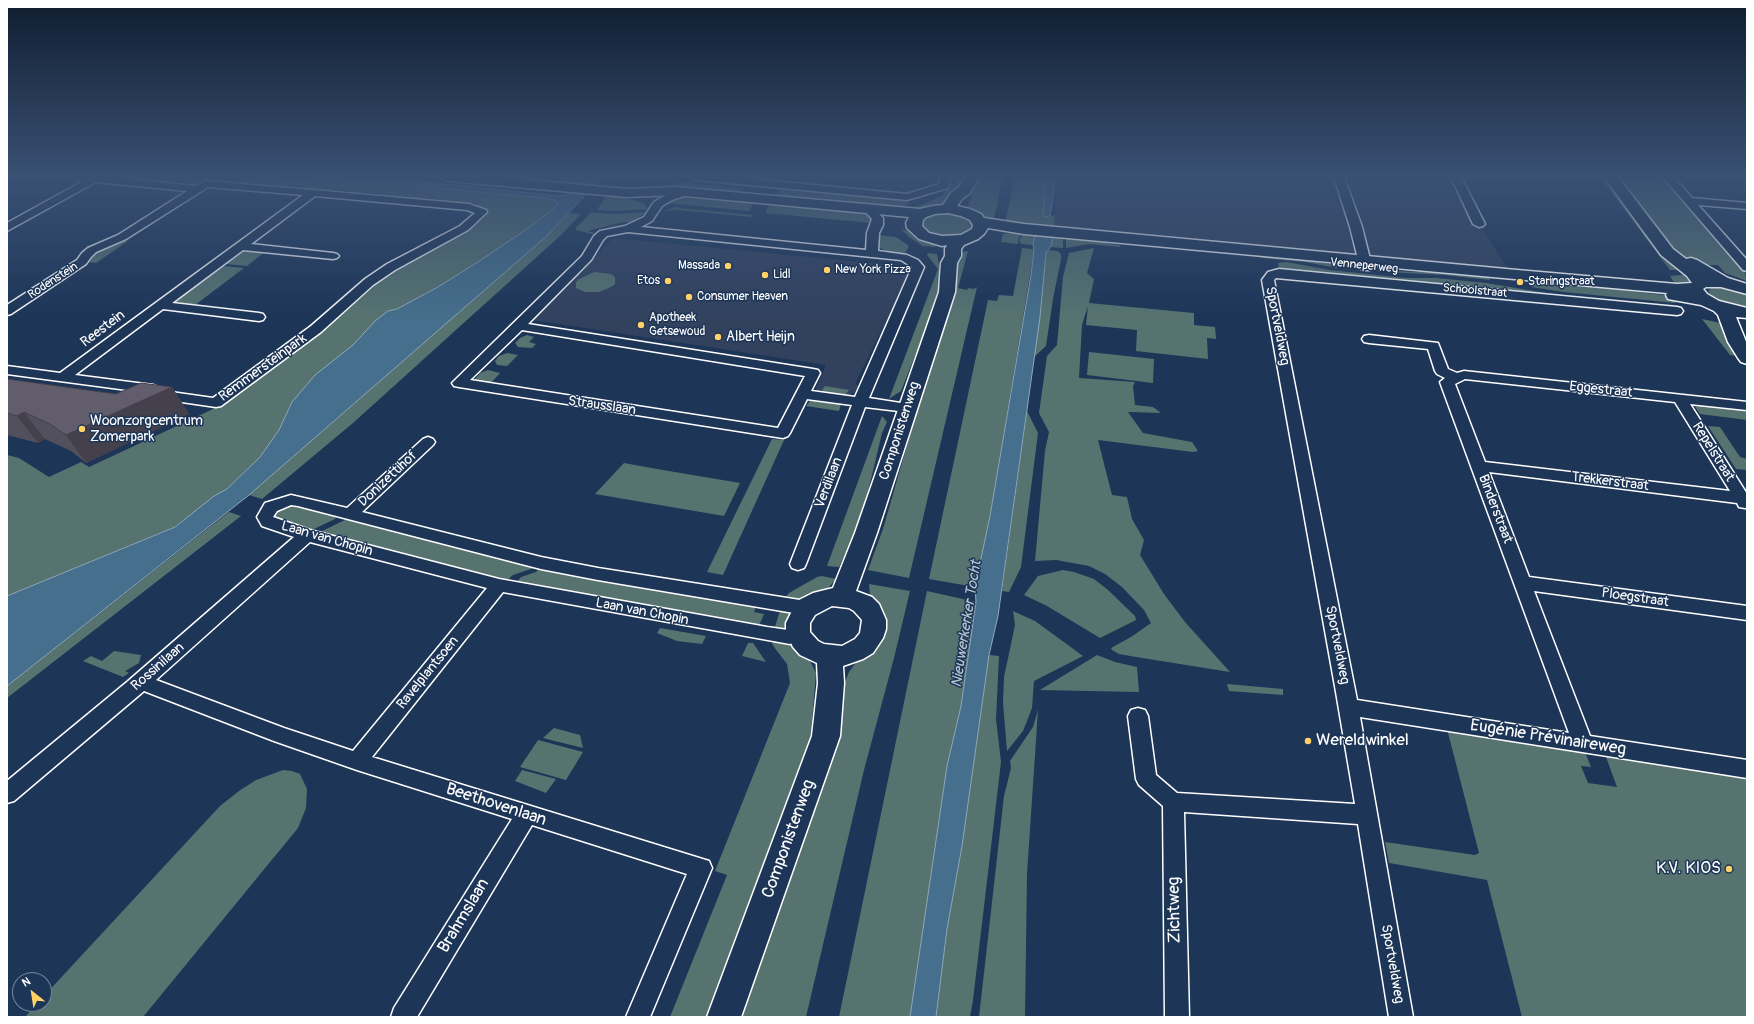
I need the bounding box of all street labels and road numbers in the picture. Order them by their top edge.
street label: Venneperweg [1329,255,1399,277]
street label: Rodenstein [25,260,81,302]
street label: Schoolstraat [1442,281,1508,301]
street label: Sportveldweg [1261,285,1293,367]
street label: Reestein [78,307,128,351]
street label: Remmersteinpark [216,330,310,406]
street label: Eggestraat [1569,378,1633,402]
street label: Componistenweg [876,380,924,482]
street label: Strausslaan [567,393,637,419]
street label: Repelstraat [1688,419,1738,485]
street label: Donizettihof [355,448,421,510]
street label: Verdilaan [812,455,846,511]
street label: Trekkerstraat [1570,469,1650,495]
street label: Binderstraat [1474,472,1516,546]
street label: Laan van Chopin [279,518,375,560]
street label: Ploegstraat [1600,585,1670,611]
street label: Laan van Chopin [594,595,690,629]
street label: Sportveldweg [1321,604,1353,686]
street label: Ravelplantsoen [393,633,463,713]
street label: Rossinilaan [128,639,188,695]
street label: Eugénie Prévinaireweg [1469,716,1627,760]
street label: Componistenweg [758,777,820,901]
street label: Beethovenlaan [443,779,549,831]
street label: Brahmslaan [434,875,494,957]
street label: Zichtweg [1164,877,1186,943]
street label: Sportveldweg [1377,923,1407,1005]

